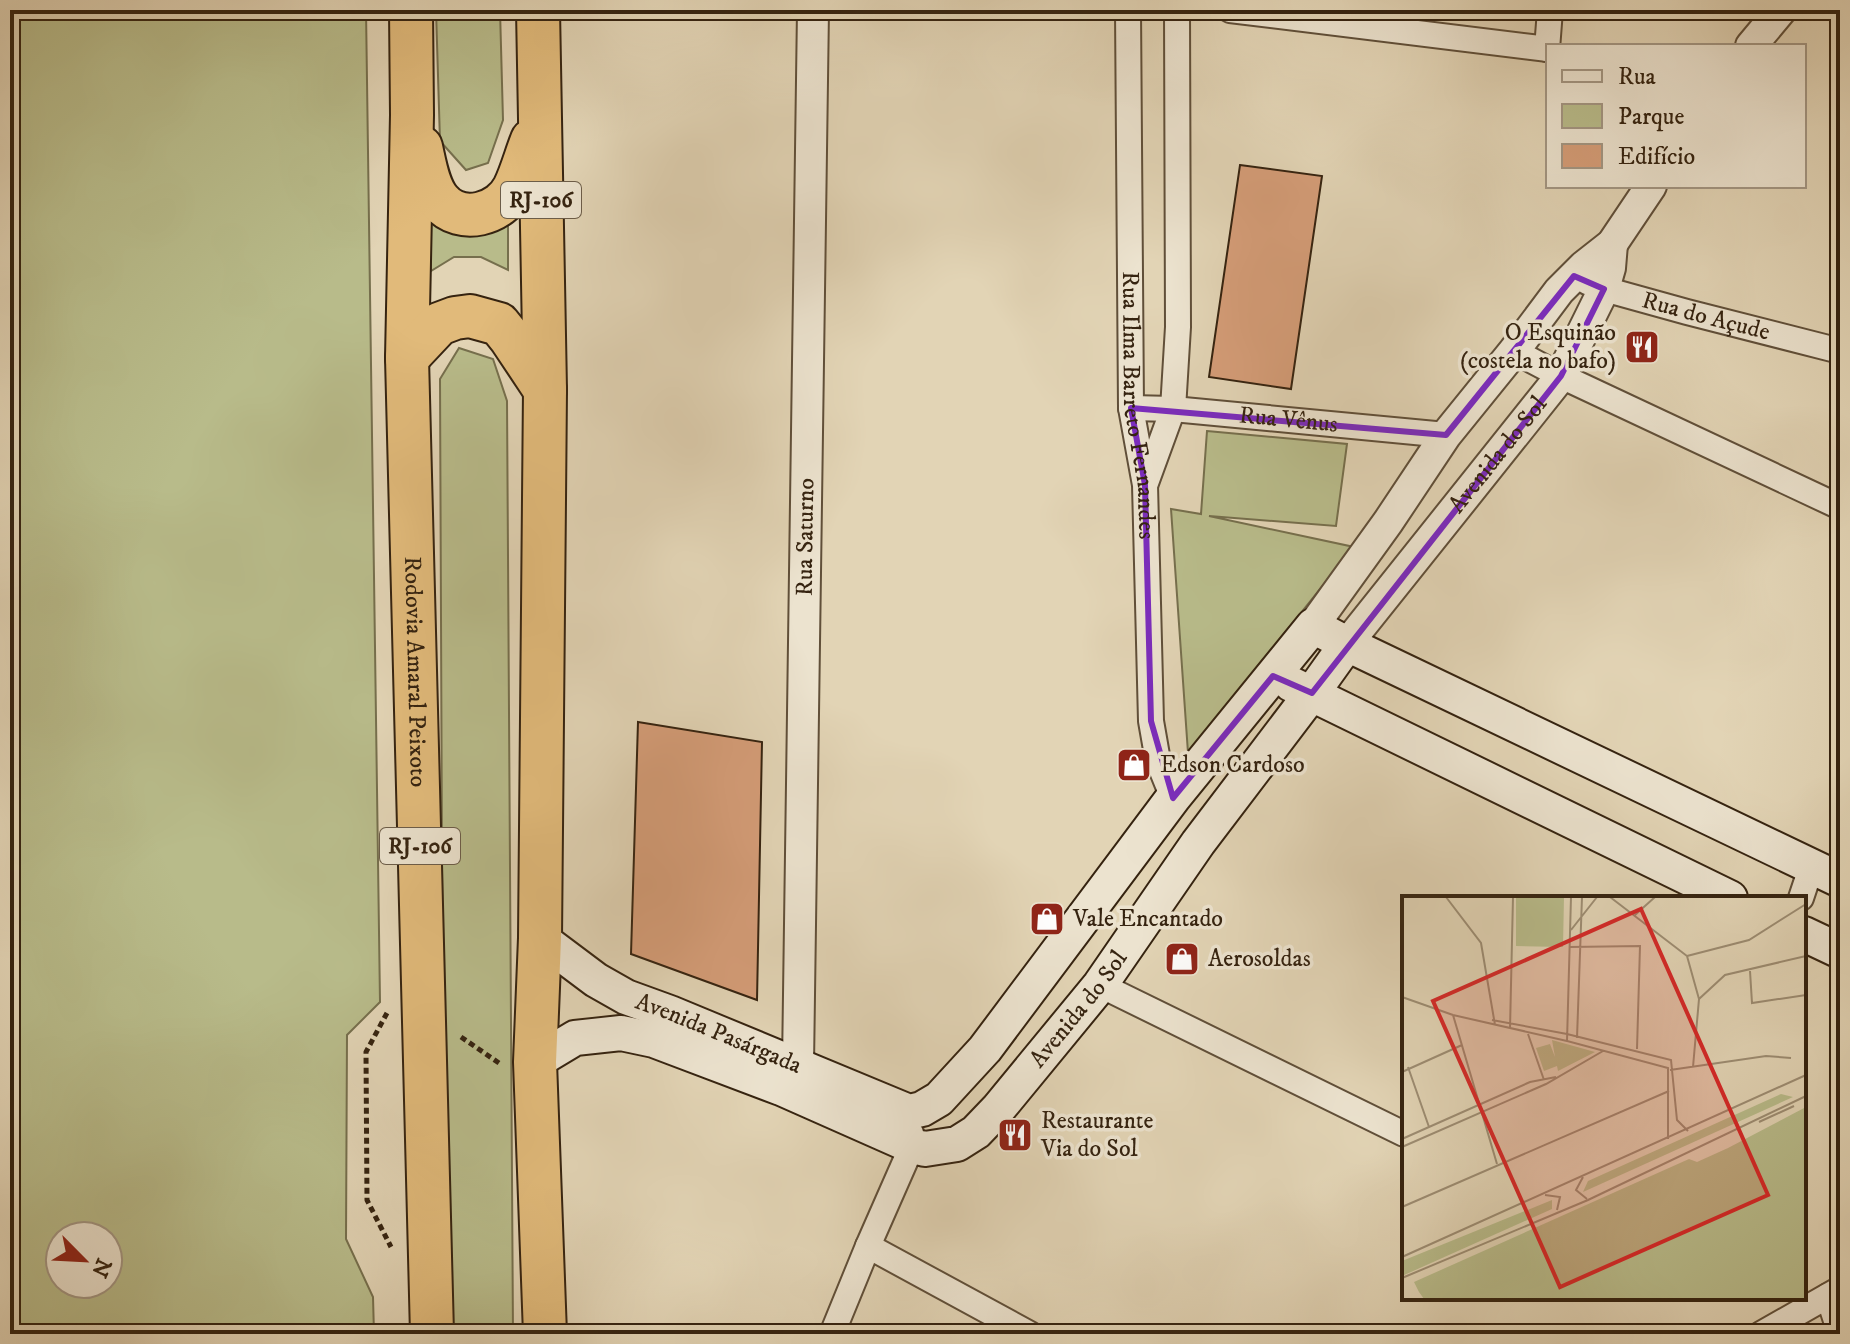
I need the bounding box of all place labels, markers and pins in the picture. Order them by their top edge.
place label: O Esquinão (costela no bafo) [1460,318,1616,376]
restaurant icon: O Esquinão (costela no bafo) [1623,328,1661,366]
shop icon: Edson Cardoso [1115,746,1153,784]
place label: Edson Cardoso [1160,750,1305,780]
shop icon: Vale Encantado [1028,900,1066,938]
place label: Vale Encantado [1072,904,1223,934]
shop icon: Aerosoldas [1163,940,1201,978]
place label: Aerosoldas [1208,944,1311,974]
place label: Restaurante Via do Sol [1040,1106,1153,1164]
restaurant icon: Restaurante Via do Sol [996,1116,1034,1154]

